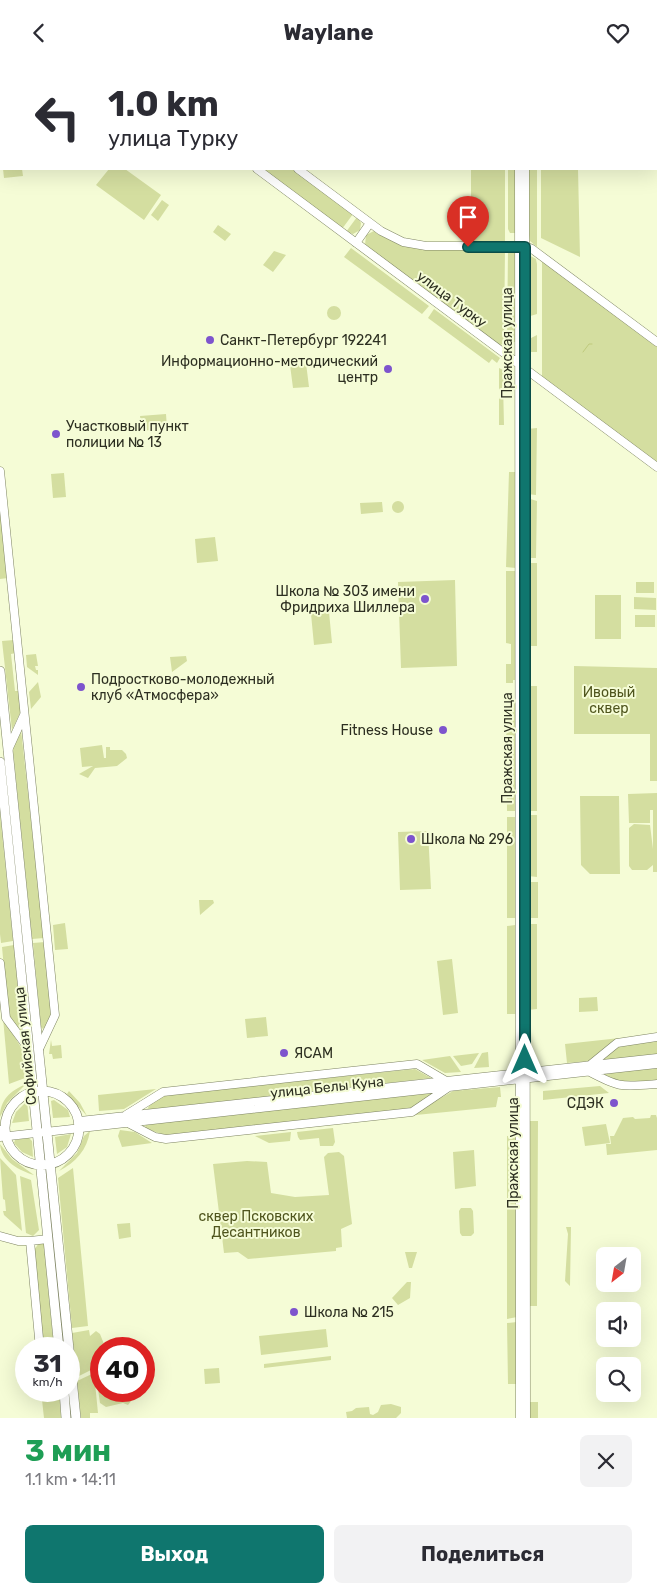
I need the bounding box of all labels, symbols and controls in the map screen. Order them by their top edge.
icon: back [25,19,53,47]
text: Waylane [283,19,374,46]
icon: heart [604,19,632,47]
text: 1.0 km [108,83,219,125]
icon: left [25,85,90,150]
text: улица Турку [108,125,238,152]
pin [447,196,489,247]
icon: arrive [454,203,482,231]
street label: улица Турку [413,268,490,331]
street label: Пражская улица [499,287,516,399]
place label: Санкт-Петербург 192241 [220,332,387,349]
marker: Санкт-Петербург 192241 [204,334,216,346]
place label: Информационно-методический центр [161,353,378,386]
marker: Информационно-методический центр [382,363,394,375]
place label: Участковый пункт полиции № 13 [66,418,189,451]
marker: Участковый пункт полиции № 13 [50,428,62,440]
place label: Школа № 303 имени Фридриха Шиллера [275,583,415,616]
marker: Школа № 303 имени Фридриха Шиллера [419,593,431,605]
place label: Подростково-молодежный клуб «Атмосфера» [91,671,275,704]
marker: Подростково-молодежный клуб «Атмосфера» [75,681,87,693]
park label: Ивовый сквер [583,684,635,717]
street label: Пражская улица [499,692,516,804]
place label: Fitness House [340,722,433,739]
marker: Fitness House [437,724,449,736]
place label: Школа № 296 [421,831,513,848]
marker: Школа № 296 [405,833,417,845]
street label: Софийская улица [11,986,40,1106]
position arrow [498,1033,550,1085]
place label: ЯСАМ [294,1045,333,1062]
marker: ЯСАМ [278,1047,290,1059]
street label: улица Белы Куна [269,1073,385,1102]
place label: СДЭК [567,1095,604,1112]
street label: Пражская улица [505,1097,522,1209]
marker: СДЭК [608,1097,620,1109]
park label: сквер Псковских Десантников [199,1208,314,1241]
north arrow [596,1247,641,1293]
map controls [596,1247,641,1402]
button: sound [596,1302,641,1347]
place label: Школа № 215 [304,1304,394,1321]
marker: Школа № 215 [288,1306,300,1318]
speed limit sign: 40 [90,1337,155,1402]
text: 31 [33,1349,62,1378]
button: search [596,1357,641,1402]
text: km/h [33,1375,62,1389]
text: 3 мин [25,1433,111,1469]
button: close [580,1435,632,1487]
text: 1.1 km · 14:11 [25,1470,116,1489]
button: Выход [25,1525,324,1583]
button: Поделиться [334,1525,632,1583]

